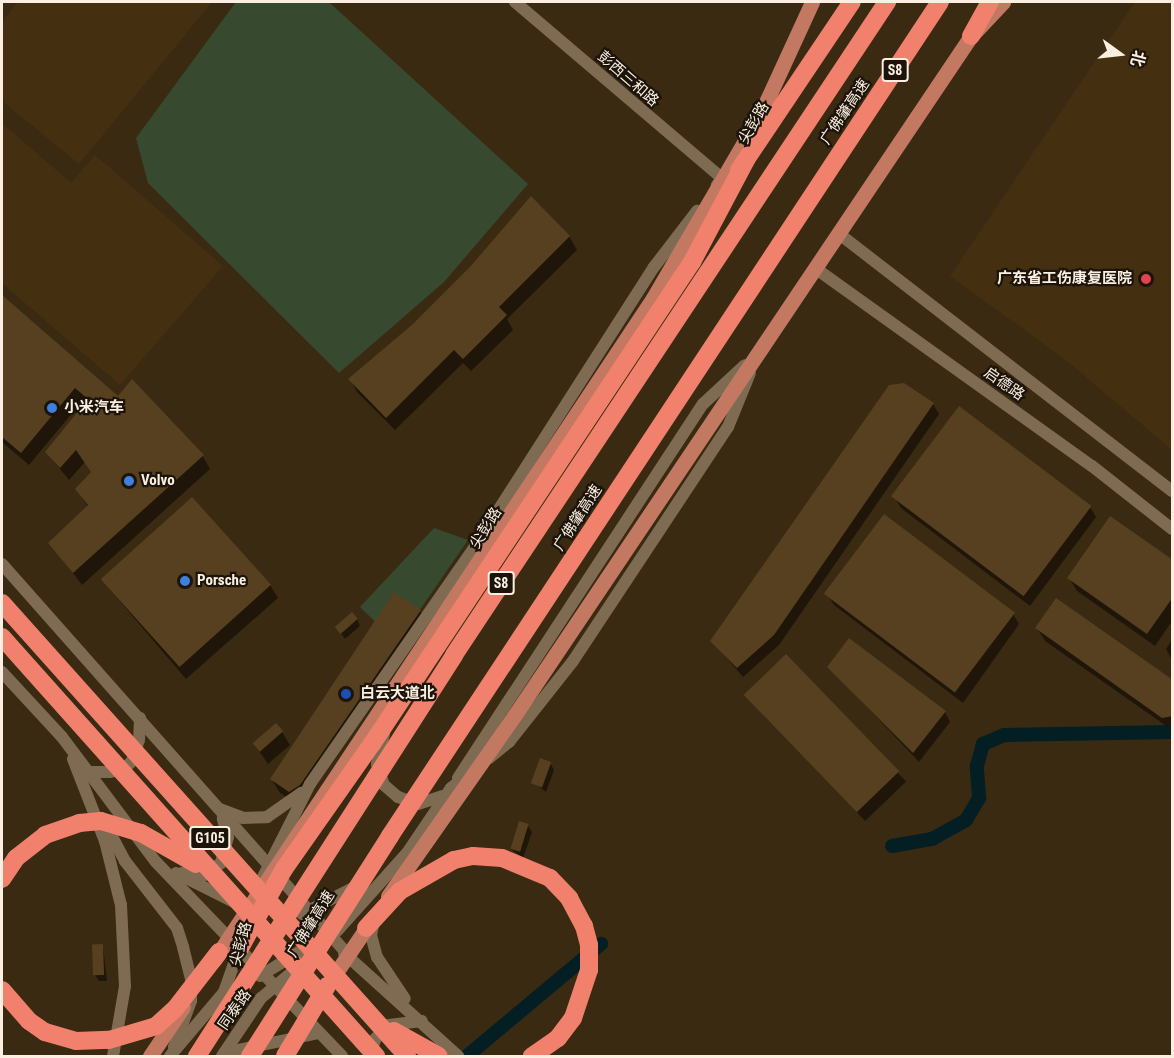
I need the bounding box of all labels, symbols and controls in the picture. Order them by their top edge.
north arrow [1090,24,1150,84]
street label: 彭西三和路 [594,48,662,110]
text: 北 [1127,49,1149,69]
road number: S8 [882,59,908,81]
street label: 广佛肇高速 [817,76,873,148]
street label: 尖彭路 [735,99,773,147]
place label: 广东省工伤康复医院 [997,270,1132,288]
marker: 广东省工伤康复医院 [1137,270,1155,288]
street label: 启德路 [980,364,1028,404]
place label: 小米汽车 [64,399,124,417]
marker: 小米汽车 [45,401,59,415]
place label: Volvo [141,472,175,490]
marker: Volvo [122,474,136,488]
street label: 广佛肇高速 [550,482,606,554]
street label: 尖彭路 [466,504,506,552]
place label: Porsche [197,572,246,590]
road number: S8 [488,572,514,594]
marker: Porsche [178,574,192,588]
marker: 白云大道北 [337,685,355,703]
place label: 白云大道北 [360,685,435,703]
road number: G105 [189,827,231,849]
street label: 广佛肇高速 [283,887,339,961]
street label: 尖彭路 [226,920,256,968]
street label: 同泰路 [215,986,255,1034]

